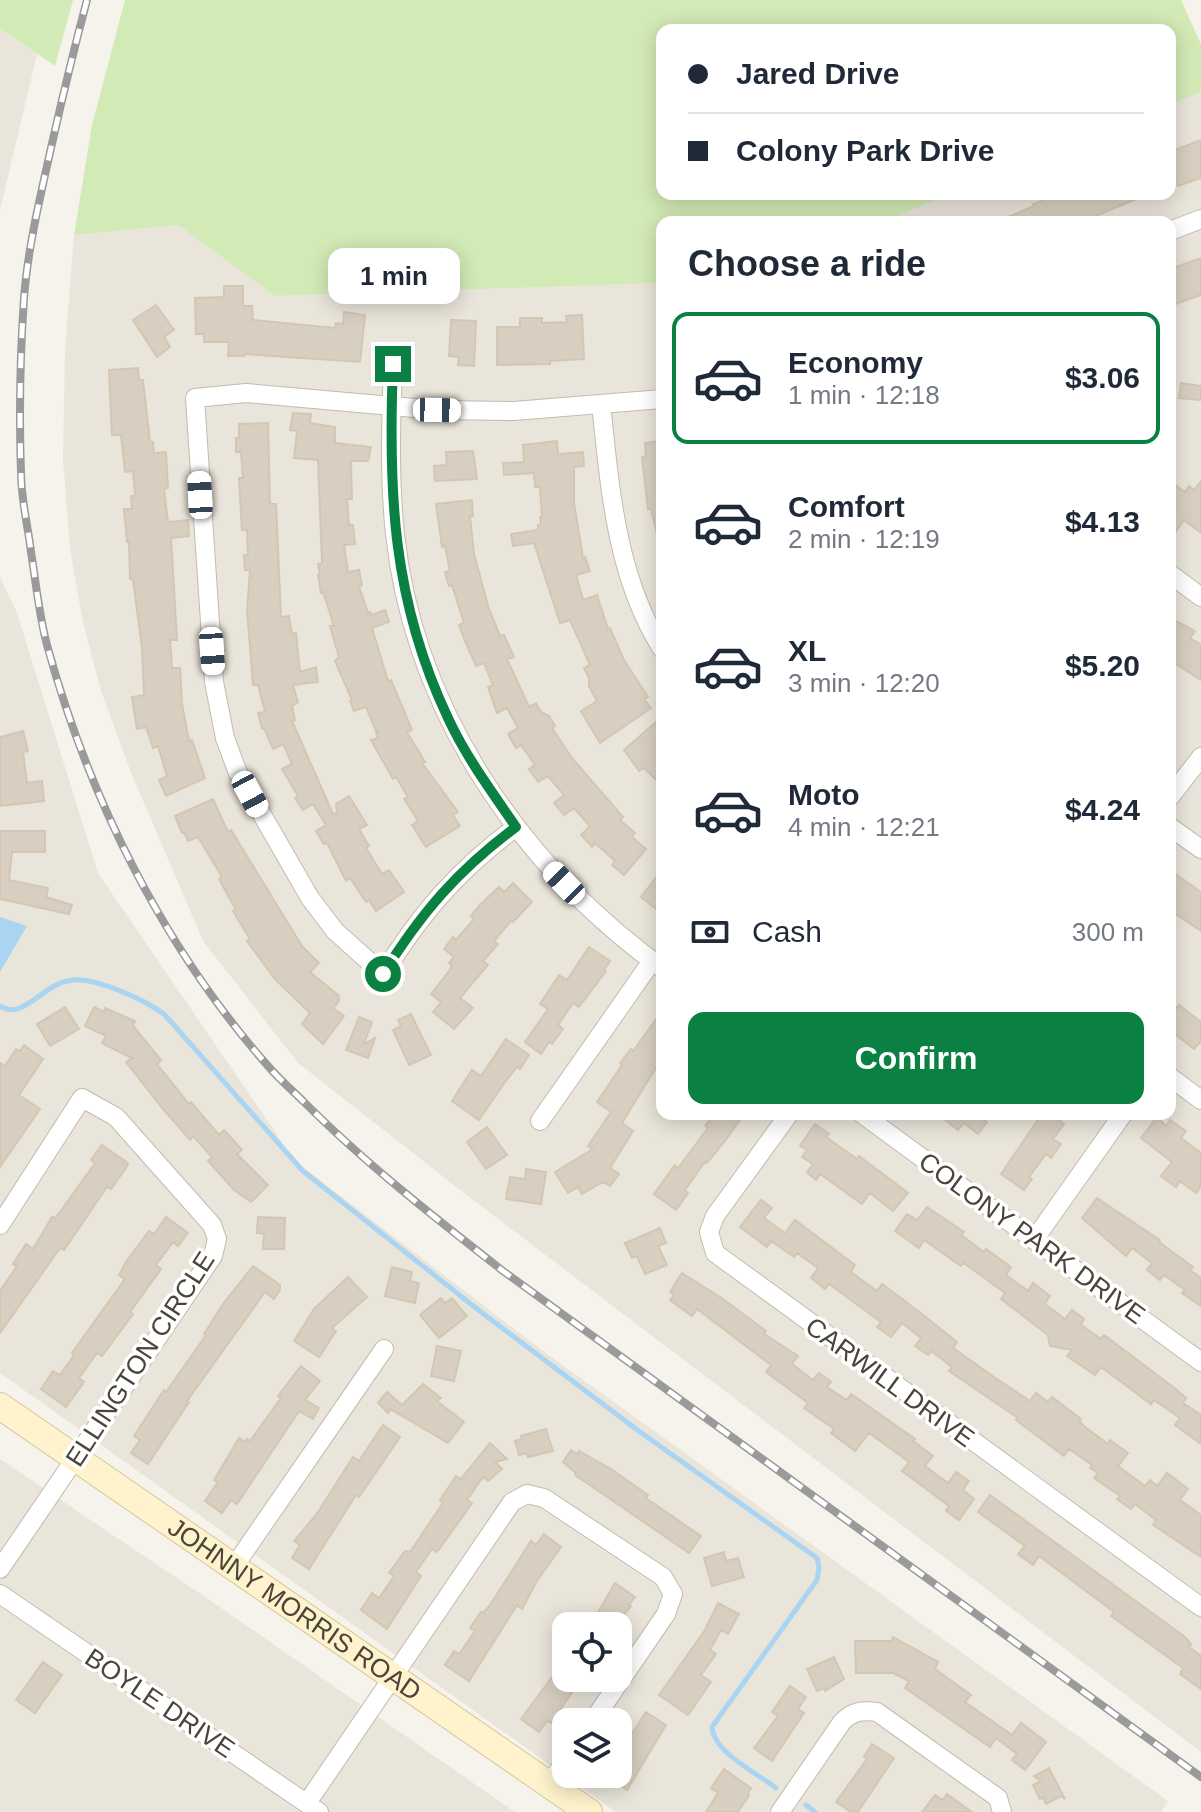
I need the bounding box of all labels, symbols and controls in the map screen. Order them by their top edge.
text: Jared Drive [736,57,899,90]
text: Colony Park Drive [736,134,994,167]
text: Choose a ride [688,243,926,284]
callout: 1 min [327,248,459,304]
text: 1 min [360,261,428,291]
icon: car [692,342,764,414]
route end [375,346,411,382]
text: Economy [788,346,923,379]
text: $3.06 [1065,361,1140,394]
text: 1 min · 12:18 [788,380,940,410]
car [413,398,461,422]
car [187,470,213,520]
icon: car [692,486,764,558]
text: Comfort [788,490,905,523]
text: $4.13 [1065,505,1140,538]
text: 2 min · 12:19 [788,524,940,554]
car [198,626,226,676]
icon: car [692,630,764,702]
text: XL [788,634,826,667]
text: $5.20 [1065,649,1140,682]
text: 3 min · 12:20 [788,668,940,698]
car [228,767,272,821]
icon: car [692,774,764,846]
text: Moto [788,778,860,811]
text: $4.24 [1065,793,1140,826]
text: 4 min · 12:21 [788,812,940,842]
car [539,857,589,909]
icon: cash [688,910,732,954]
text: Cash [752,915,822,948]
text: 300 m [1072,917,1144,947]
route start [365,956,401,992]
button: Confirm [688,1012,1144,1104]
street label: COLONY PARK DRIVE [913,1146,1151,1330]
street label: ELLINGTON CIRCLE [59,1246,221,1472]
street label: CARWILL DRIVE [800,1311,980,1453]
street label: JOHNNY MORRIS ROAD [163,1512,427,1707]
map controls [552,1612,632,1788]
button: locate [552,1612,632,1692]
street label: BOYLE DRIVE [80,1642,240,1764]
button: layers [552,1708,632,1788]

